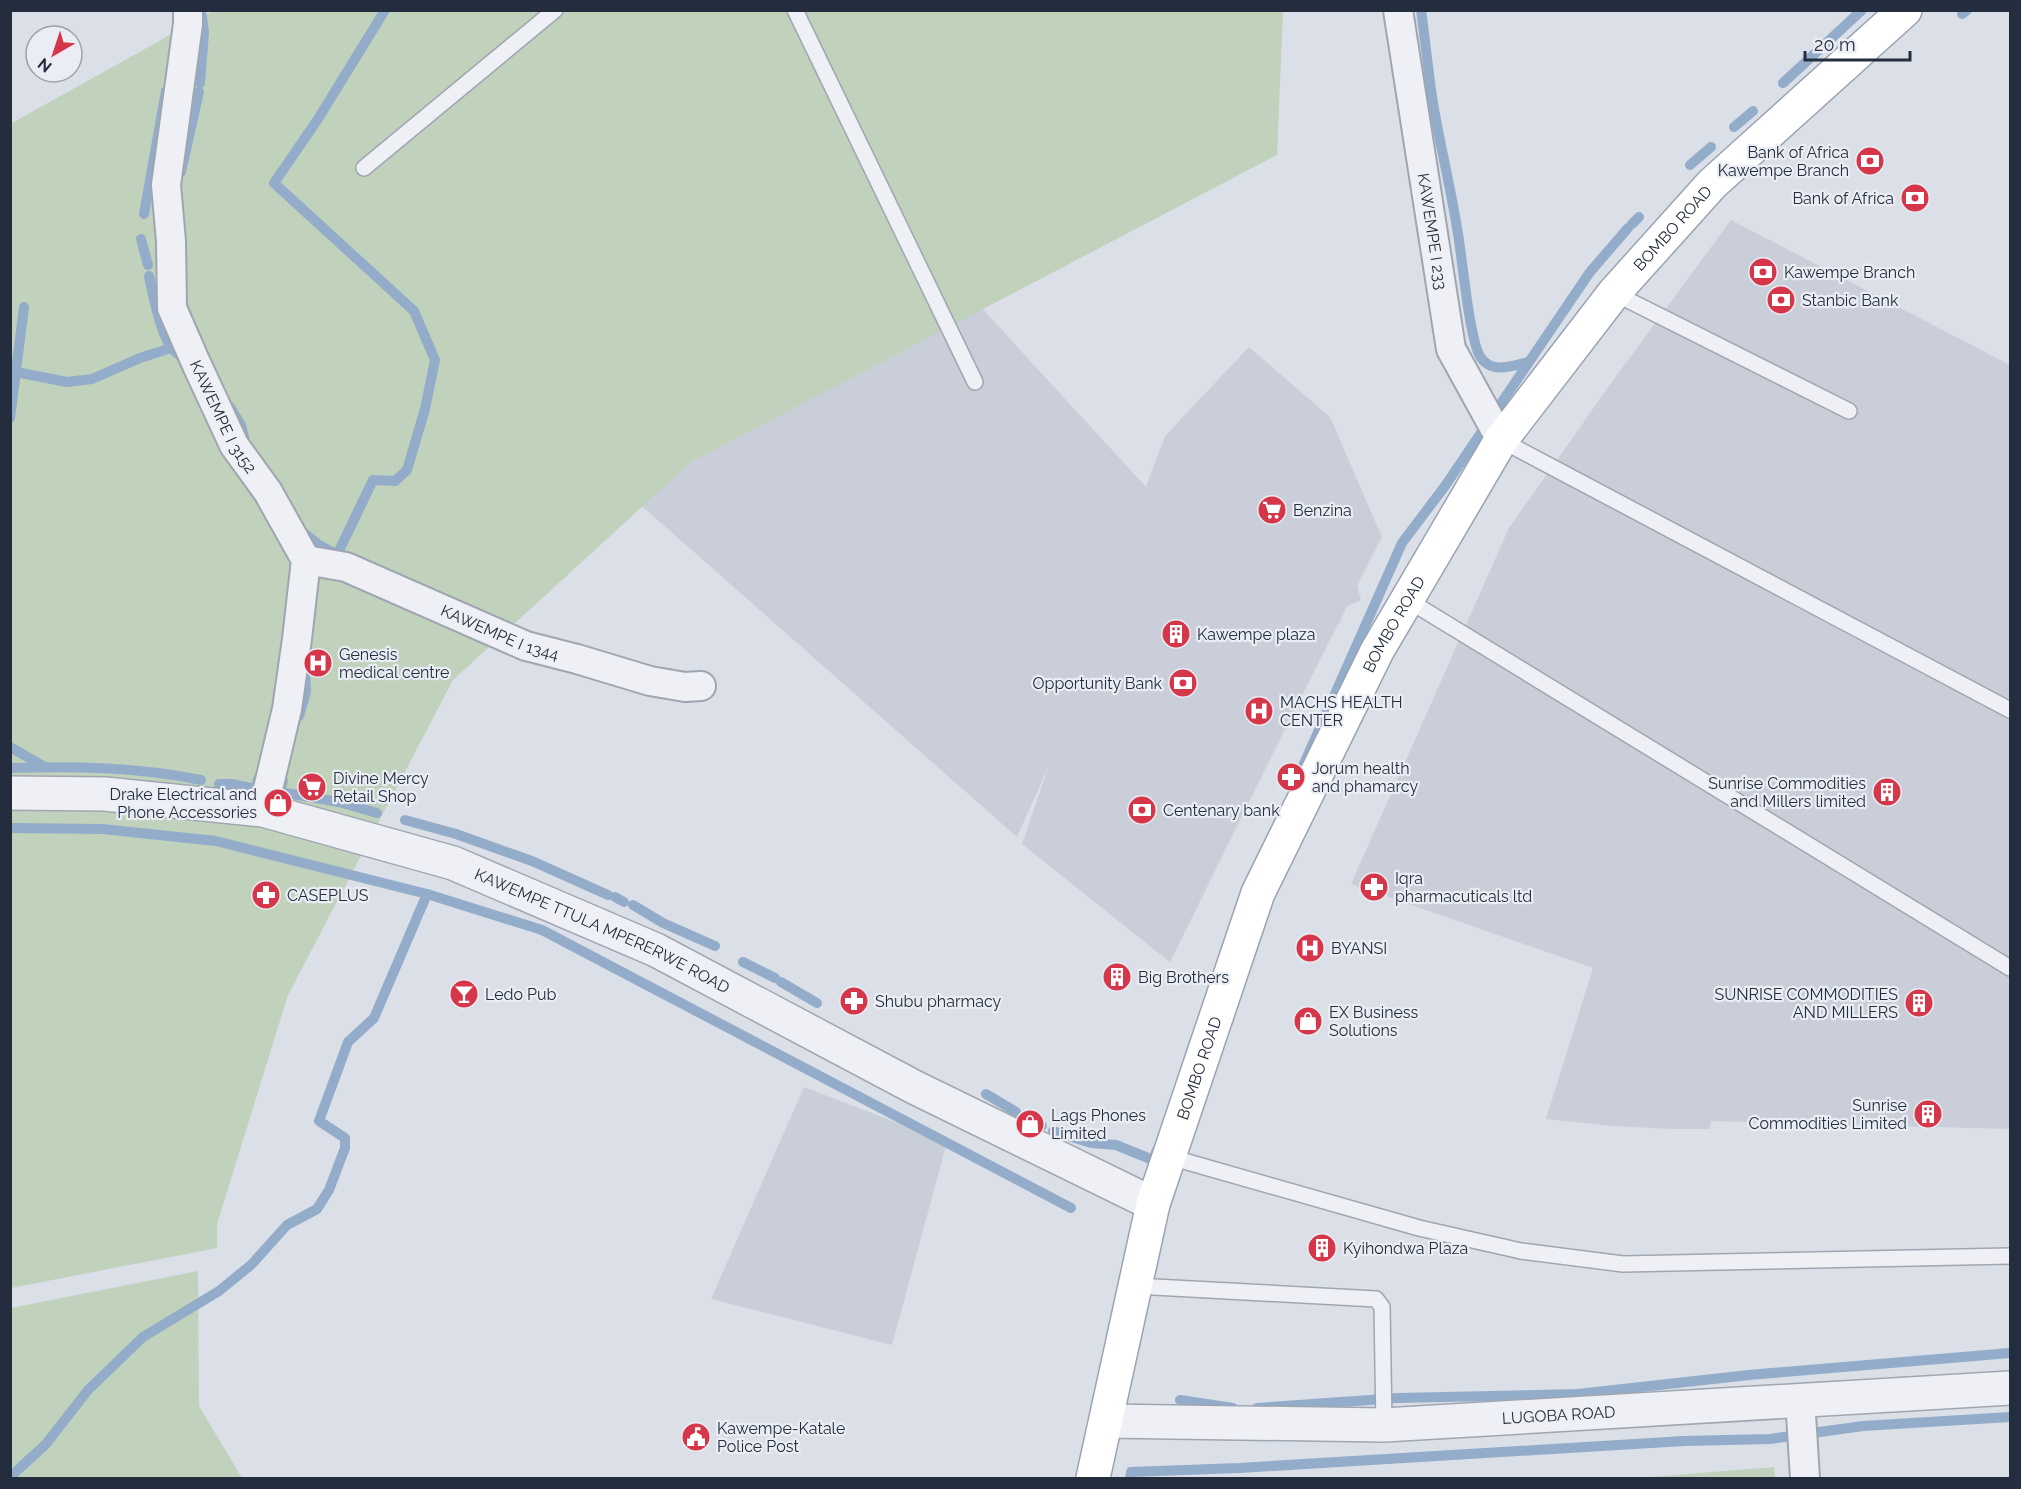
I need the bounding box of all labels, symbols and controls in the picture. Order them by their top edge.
north arrow [24,24,84,84]
scale bar [1805,24,1910,62]
text: 20 m [1814,34,1856,55]
text: N [34,54,56,76]
place label: Bank of Africa Kawempe Branch [1718,143,1849,180]
bank icon: Bank of Africa Kawempe Branch [1854,145,1886,177]
street label: KAWEMPE I 233 [1414,172,1451,291]
street label: BOMBO ROAD [1629,182,1716,274]
bank icon: Bank of Africa [1899,182,1931,214]
place label: Bank of Africa [1792,189,1894,208]
bank icon: Kawempe Branch [1747,256,1779,288]
place label: Kawempe Branch [1784,263,1915,282]
bank icon: Stanbic Bank [1765,284,1797,316]
place label: Stanbic Bank [1802,291,1899,310]
street label: KAWEMPE I 3152 [186,357,261,477]
supermarket icon: Benzina [1256,494,1288,526]
place label: Benzina [1293,501,1352,520]
street label: BOMBO ROAD [1359,572,1429,675]
street label: KAWEMPE I 1344 [438,600,561,664]
building icon: Kawempe plaza [1160,618,1192,650]
place label: Kawempe plaza [1197,625,1315,644]
place label: Genesis medical centre [339,645,449,682]
hospital icon: Genesis medical centre [302,647,334,679]
bank icon: Opportunity Bank [1167,667,1199,699]
place label: Opportunity Bank [1033,674,1163,693]
place label: MACHS HEALTH CENTER [1280,693,1403,730]
hospital icon: MACHS HEALTH CENTER [1243,695,1275,727]
place label: Jorum health and phamarcy [1312,759,1418,796]
pharmacy icon: Jorum health and phamarcy [1275,761,1307,793]
place label: Divine Mercy Retail Shop [333,769,429,806]
supermarket icon: Divine Mercy Retail Shop [296,771,328,803]
place label: Sunrise Commodities and Millers limited [1708,774,1866,811]
building icon: Sunrise Commodities and Millers limited [1871,776,1903,808]
place label: Drake Electrical and Phone Accessories [110,785,257,822]
shop icon: Drake Electrical and Phone Accessories [262,787,294,819]
bank icon: Centenary bank [1126,794,1158,826]
place label: Centenary bank [1163,801,1280,820]
street label: KAWEMPE TTULA MPERERWE ROAD [472,864,733,997]
place label: Iqra pharmacuticals ltd [1395,869,1532,906]
pharmacy icon: Iqra pharmacuticals ltd [1358,871,1390,903]
pharmacy icon: CASEPLUS [250,879,282,911]
place label: CASEPLUS [287,886,369,905]
hospital icon: BYANSI [1294,932,1326,964]
place label: BYANSI [1331,939,1387,958]
building icon: Big Brothers [1101,961,1133,993]
place label: Big Brothers [1138,968,1229,987]
bar icon: Ledo Pub [448,978,480,1010]
place label: Ledo Pub [485,985,557,1004]
pharmacy icon: Shubu pharmacy [838,985,870,1017]
place label: SUNRISE COMMODITIES AND MILLERS [1714,985,1898,1022]
building icon: SUNRISE COMMODITIES AND MILLERS [1903,987,1935,1019]
place label: Shubu pharmacy [875,992,1002,1011]
place label: EX Business Solutions [1329,1003,1419,1040]
shop icon: EX Business Solutions [1292,1005,1324,1037]
street label: BOMBO ROAD [1173,1014,1225,1122]
place label: Sunrise Commodities Limited [1749,1096,1907,1133]
building icon: Sunrise Commodities Limited [1912,1098,1944,1130]
place label: Lags Phones Limited [1051,1106,1146,1143]
shop icon: Lags Phones Limited [1014,1108,1046,1140]
building icon: Kyihondwa Plaza [1306,1232,1338,1264]
place label: Kyihondwa Plaza [1343,1239,1468,1258]
street label: LUGOBA ROAD [1501,1402,1616,1428]
place label: Kawempe-Katale Police Post [717,1419,845,1456]
public building icon: Kawempe-Katale Police Post [680,1421,712,1453]

